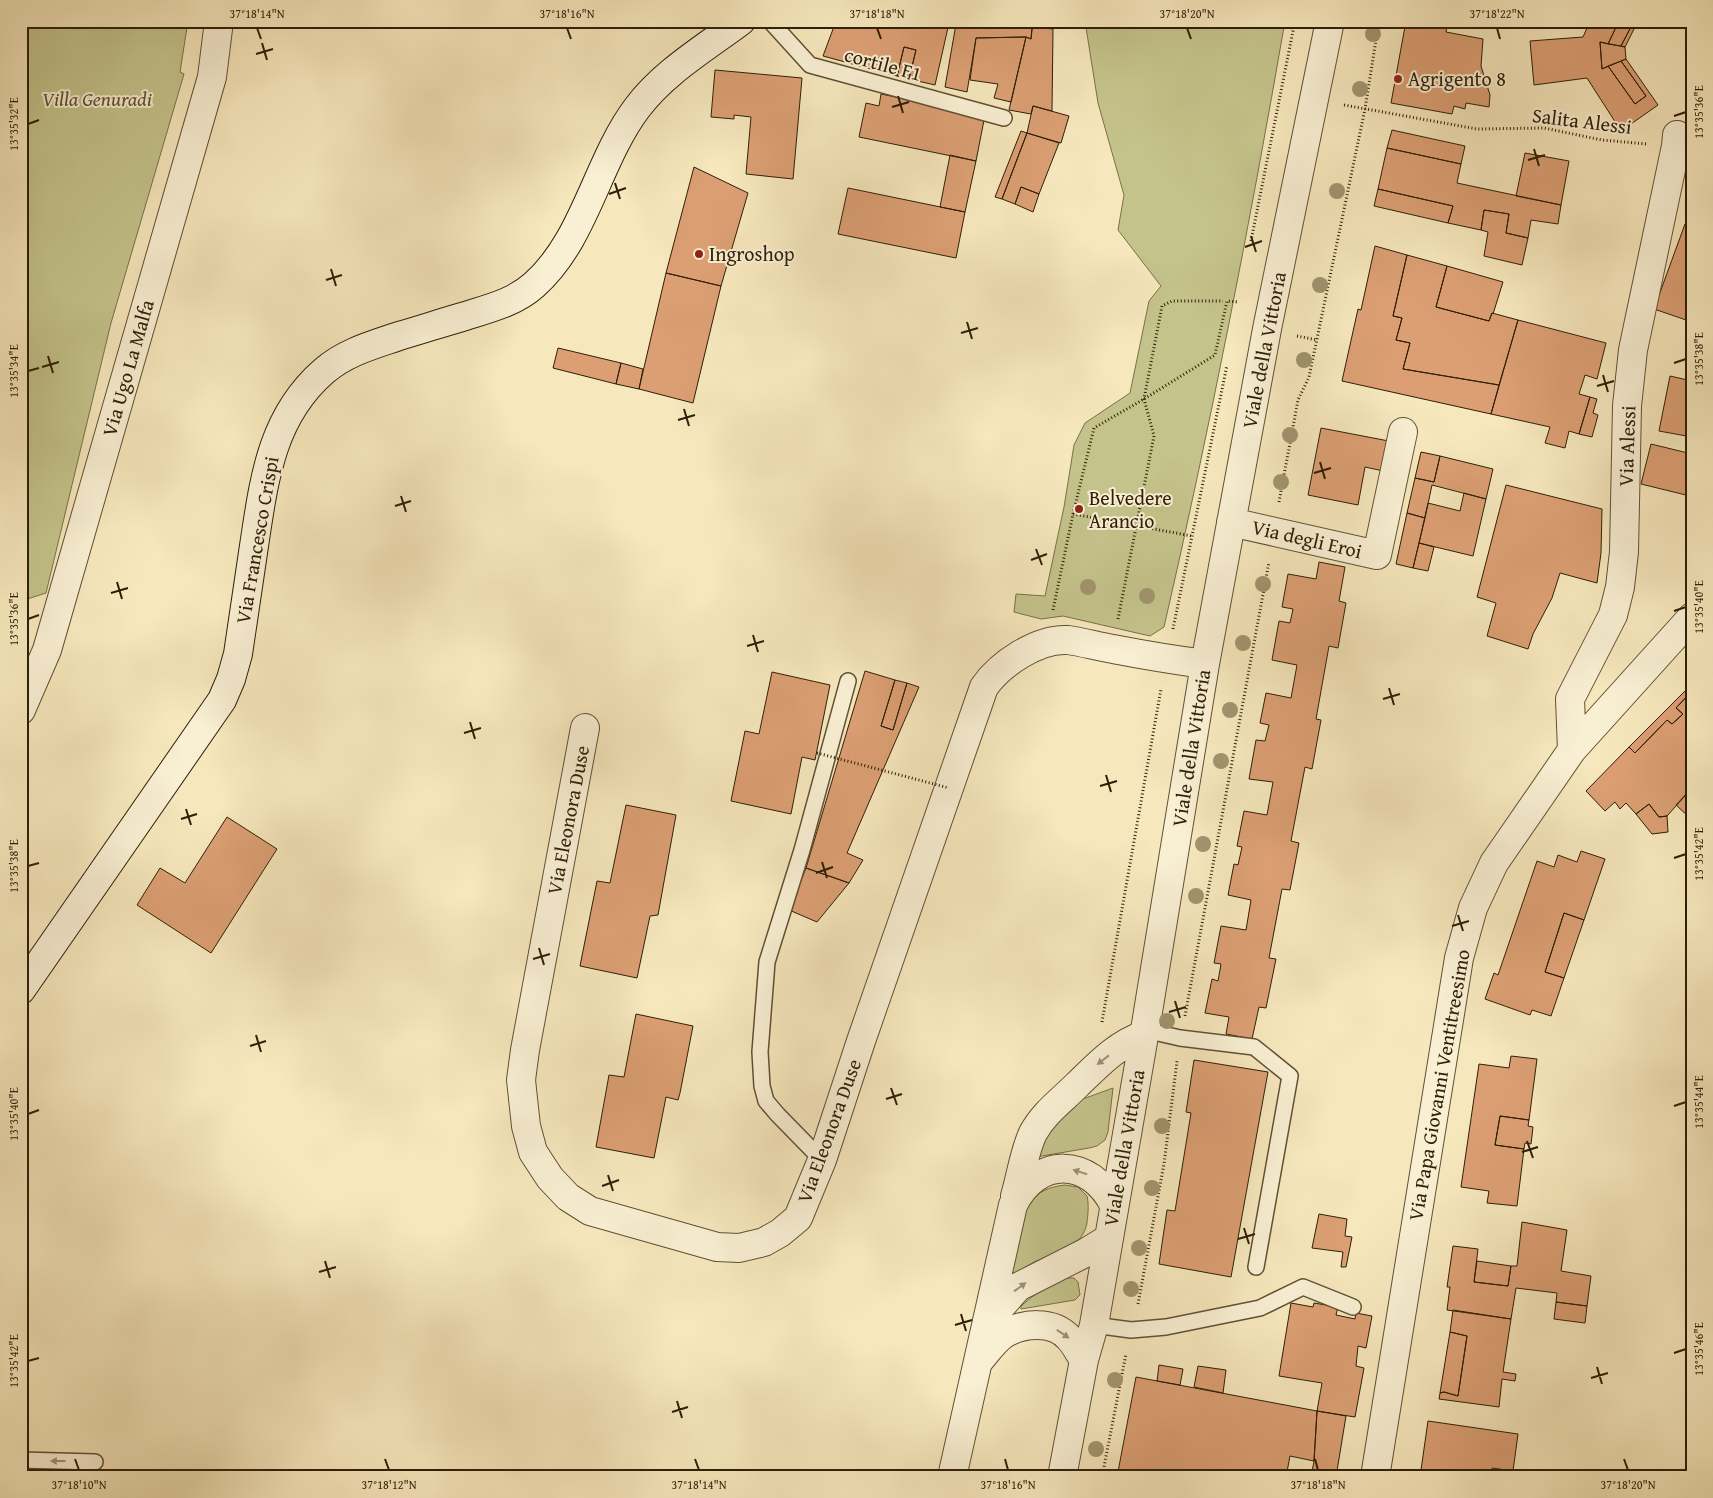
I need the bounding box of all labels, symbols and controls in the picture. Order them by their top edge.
text: 37°18'14"N [229,5,285,22]
text: 37°18'16"N [539,5,595,22]
text: 37°18'18"N [849,5,905,22]
text: 37°18'20"N [1159,5,1215,22]
text: 37°18'22"N [1469,5,1525,22]
street label: cortile F1 [841,39,925,88]
place label: Agrigento 8 [1408,64,1506,93]
marker: Agrigento 8 [1392,73,1404,85]
park label: Villa Genuradi [42,84,152,113]
text: 13°35'36"E [1690,85,1707,139]
text: 13°35'32"E [5,97,22,151]
street label: Salita Alessi [1531,100,1634,141]
place label: Ingroshop [709,239,795,268]
marker: Ingroshop [693,248,705,260]
street label: Viale della Vittoria [1234,269,1293,431]
street label: Via Ugo La Malfa [94,295,161,440]
text: 13°35'38"E [1690,332,1707,386]
text: 13°35'34"E [5,344,22,398]
street label: Via Alessi [1611,405,1642,487]
street label: Via Francesco Crispi [227,453,286,626]
place label: Belvedere Arancio [1089,483,1172,535]
marker: Belvedere Arancio [1073,503,1085,515]
street label: Via degli Eroi [1249,512,1365,565]
text: 13°35'40"E [1690,580,1707,634]
text: 13°35'36"E [5,592,22,646]
street label: Viale della Vittoria [1164,667,1217,829]
street label: Via Eleonora Duse [539,743,596,897]
text: 13°35'42"E [1690,827,1707,881]
text: 13°35'38"E [5,839,22,893]
street label: Via Papa Giovanni Ventitreesimo [1400,947,1477,1223]
street label: Via Eleonora Duse [789,1055,868,1207]
one-way arrow [1097,1055,1110,1066]
street label: Viale della Vittoria [1095,1067,1152,1229]
text: 13°35'44"E [1690,1075,1707,1129]
text: 13°35'40"E [5,1087,22,1141]
one-way arrow [1073,1168,1088,1176]
one-way arrow [1013,1282,1027,1292]
text: 13°35'46"E [1690,1322,1707,1376]
one-way arrow [1056,1330,1070,1339]
text: 13°35'42"E [5,1334,22,1388]
one-way arrow [50,1457,66,1465]
text: 37°18'10"N [51,1476,107,1493]
text: 37°18'12"N [361,1476,417,1493]
text: 37°18'14"N [671,1476,727,1493]
text: 37°18'16"N [980,1476,1036,1493]
text: 37°18'18"N [1290,1476,1346,1493]
text: 37°18'20"N [1600,1476,1656,1493]

